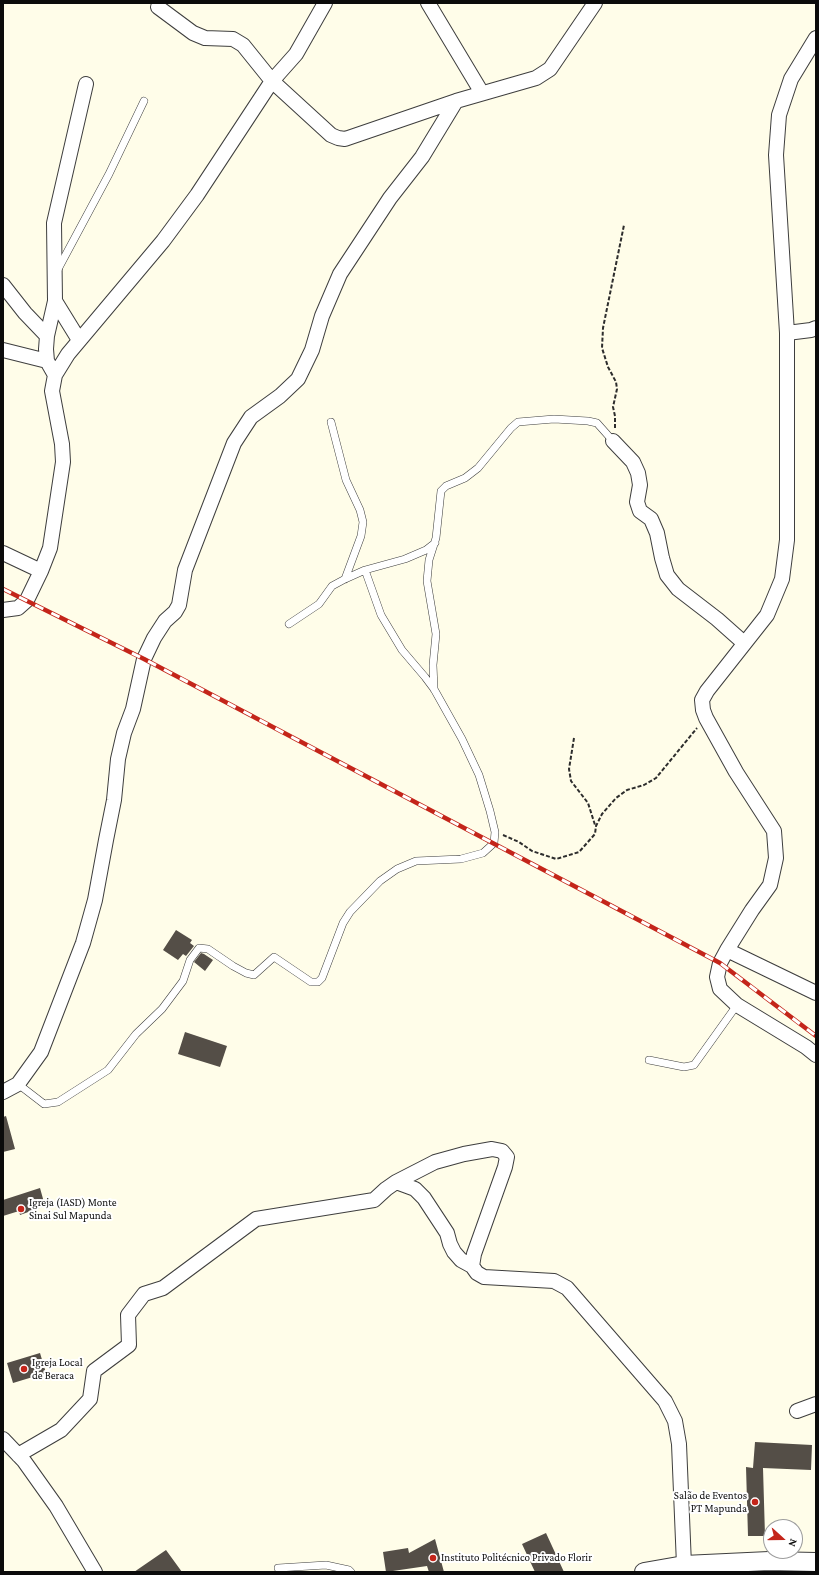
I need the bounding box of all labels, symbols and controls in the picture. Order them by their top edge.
place label: Igreja (IASD) Monte Sinai Sul Mapunda [29,1196,117,1222]
marker: Igreja (IASD) Monte Sinai Sul Mapunda [16,1204,26,1214]
place label: Igreja Local de Beraca [32,1356,83,1382]
marker: Igreja Local de Beraca [19,1364,29,1374]
place label: Salão de Eventos PT Mapunda [674,1489,747,1515]
marker: Salão de Eventos PT Mapunda [750,1497,760,1507]
north arrow [763,1519,803,1559]
text: N [786,1537,800,1549]
place label: Instituto Politécnico Privado Florir [441,1551,592,1565]
marker: Instituto Politécnico Privado Florir [428,1553,438,1563]

